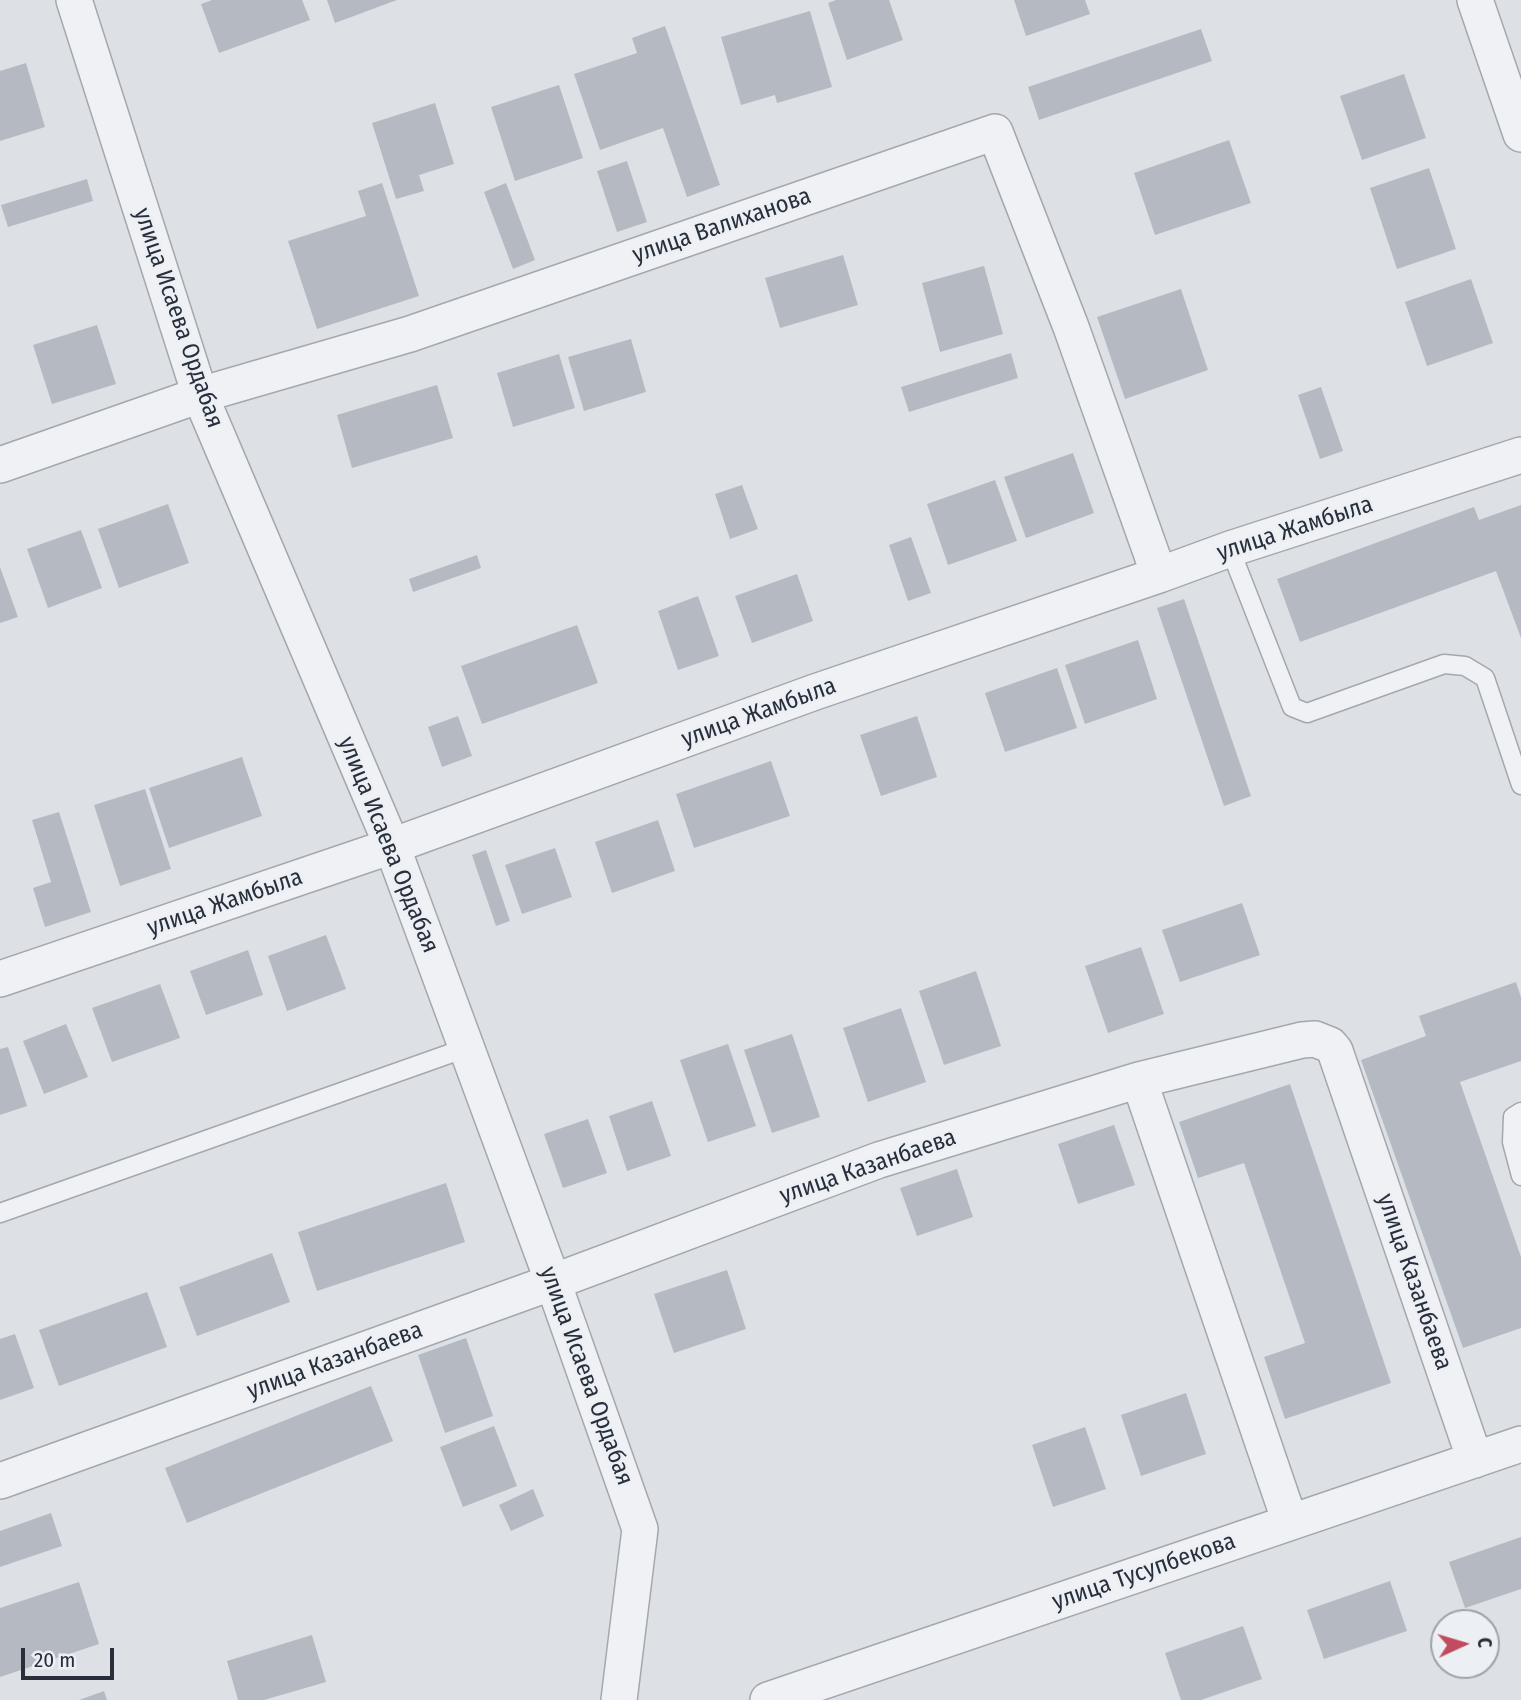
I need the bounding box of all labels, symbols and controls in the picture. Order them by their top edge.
street label: улица Валиханова [629,182,815,270]
street label: улица Исаева Ордабая [127,204,229,432]
street label: улица Жамбыла [1213,490,1377,568]
street label: улица Жамбыла [678,672,840,754]
street label: улица Исаева Ордабая [331,733,445,957]
street label: улица Жамбыла [144,863,306,943]
street label: улица Казанбаева [776,1123,960,1211]
street label: улица Казанбаева [1370,1190,1458,1374]
street label: улица Исаева Ордабая [533,1263,639,1489]
street label: улица Казанбаева [243,1316,427,1406]
street label: улица Тусупбекова [1049,1527,1239,1617]
north arrow [1430,1609,1500,1679]
scale bar [24,1634,117,1678]
text: С [1473,1637,1496,1648]
text: 20 m [34,1647,75,1673]

